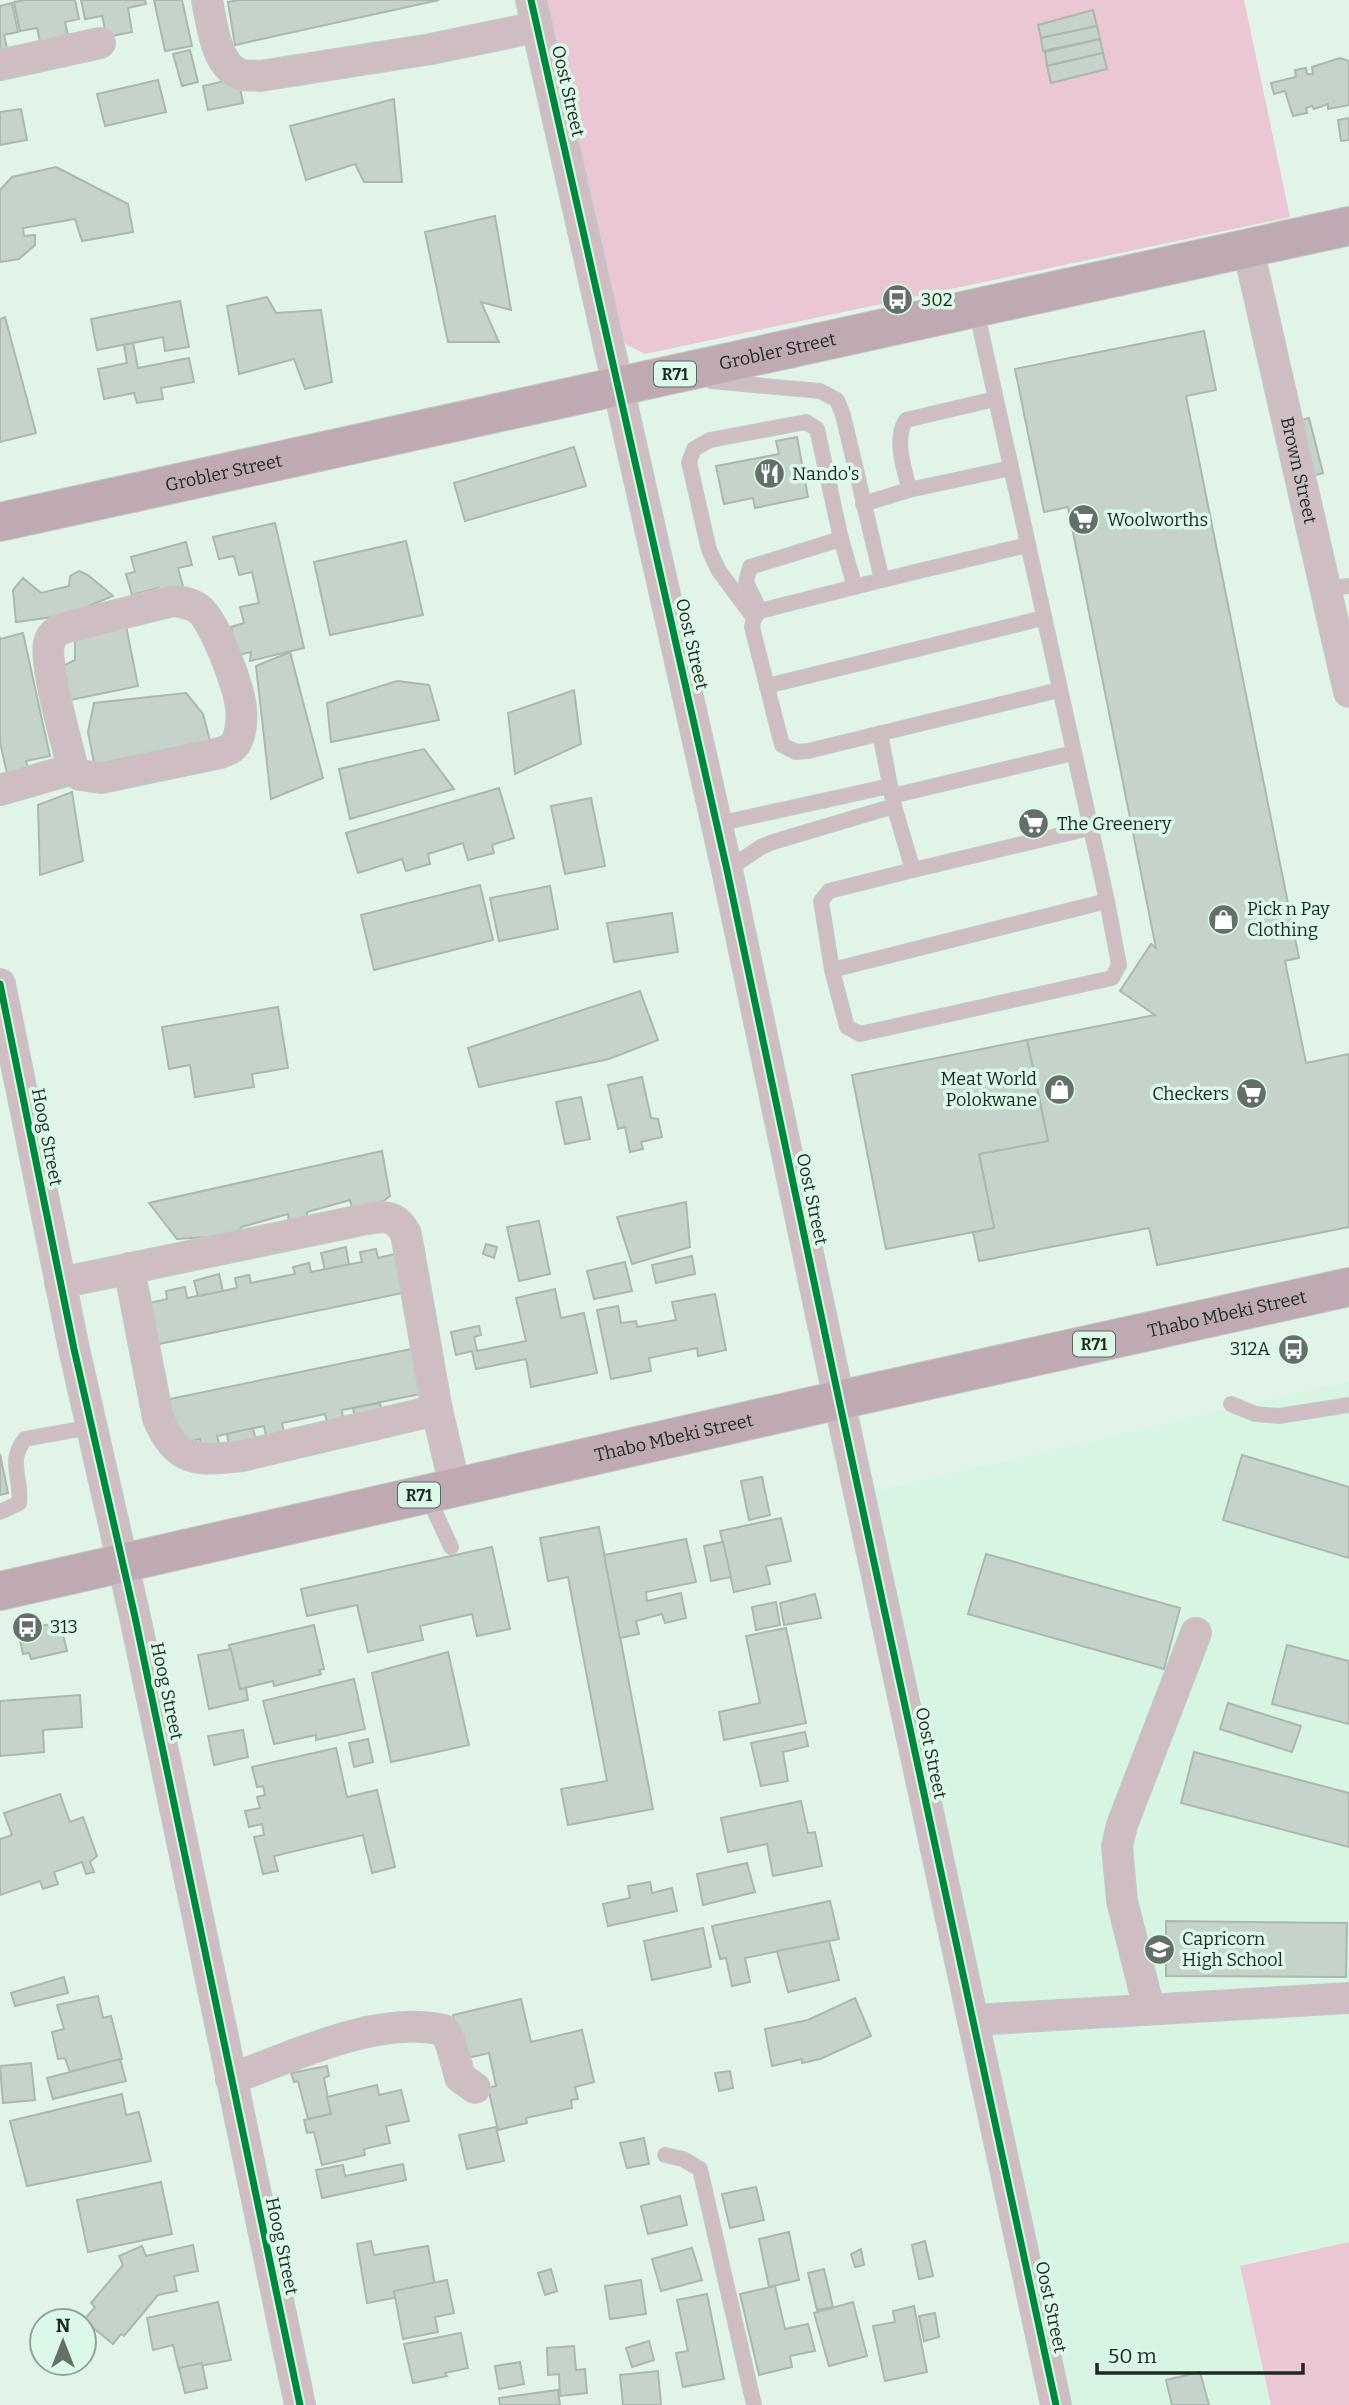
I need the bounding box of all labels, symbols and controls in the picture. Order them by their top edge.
street label: Oost Street [547,43,589,139]
bus stop icon: 302 [881,283,915,317]
place label: 302 [921,289,953,311]
street label: Grobler Street [717,328,839,375]
road number: R71 [654,362,696,386]
street label: Brown Street [1276,415,1321,526]
street label: Grobler Street [163,449,285,496]
restaurant icon: Nando's [752,457,786,491]
place label: Nando's [792,463,859,485]
supermarket icon: Woolworths [1067,503,1101,537]
place label: Woolworths [1107,509,1208,531]
street label: Oost Street [671,596,713,692]
supermarket icon: The Greenery [1017,807,1051,841]
place label: The Greenery [1057,813,1172,835]
place label: Pick n Pay Clothing [1247,898,1330,941]
shop icon: Pick n Pay Clothing [1207,902,1241,936]
place label: Meat World Polokwane [941,1068,1037,1111]
shop icon: Meat World Polokwane [1043,1072,1077,1106]
supermarket icon: Checkers [1235,1077,1269,1111]
place label: Checkers [1152,1083,1229,1105]
street label: Hoog Street [27,1086,67,1188]
street label: Oost Street [792,1151,833,1247]
street label: Thabo Mbeki Street [1146,1286,1309,1342]
road number: R71 [1073,1332,1115,1356]
bus stop icon: 312A [1276,1332,1310,1366]
place label: 312A [1230,1338,1270,1360]
street label: Thabo Mbeki Street [592,1409,756,1466]
road number: R71 [398,1483,440,1508]
bus stop icon: 313 [10,1610,44,1644]
place label: 313 [50,1616,78,1638]
street label: Hoog Street [146,1640,188,1742]
street label: Oost Street [911,1705,952,1801]
place label: Capricorn High School [1182,1928,1283,1971]
school or university icon: Capricorn High School [1142,1932,1176,1966]
street label: Hoog Street [261,2195,303,2297]
street label: Oost Street [1031,2259,1072,2355]
north arrow [28,2307,98,2377]
text: N [56,2314,71,2337]
scale bar [1097,2332,1304,2376]
text: 50 m [1108,2343,1157,2369]

